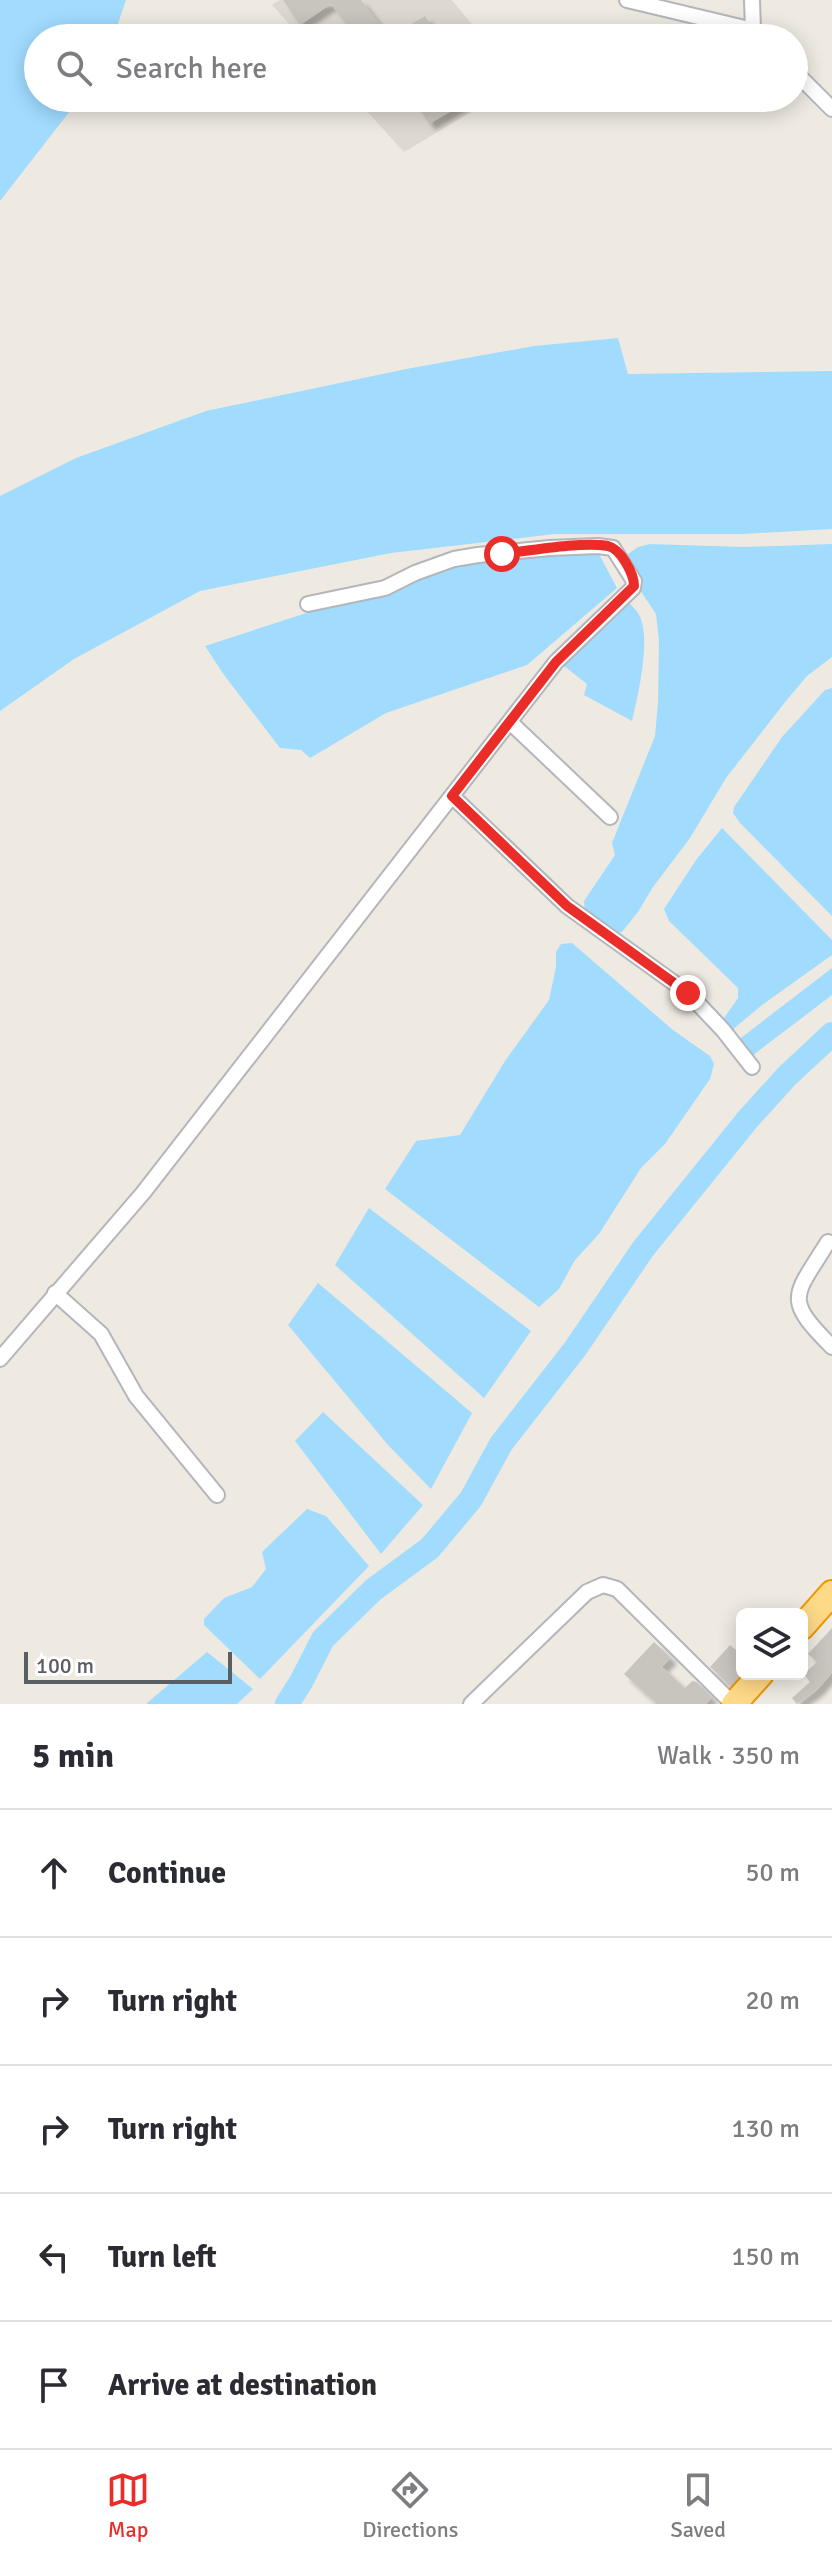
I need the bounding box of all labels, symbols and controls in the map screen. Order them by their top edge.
search box [24,24,808,112]
icon: search [52,46,96,90]
text: Search here [116,50,267,87]
route start [484,536,520,572]
route end [670,975,706,1011]
map controls [736,1608,808,1680]
button: layers [736,1608,808,1680]
scale bar [24,1648,232,1684]
text: 100 m [36,1652,94,1679]
text: 5 min [32,1735,114,1777]
text: Walk · 350 m [657,1740,800,1772]
icon: ahead [32,1851,76,1895]
text: Continue [108,1855,226,1892]
text: 50 m [745,1857,800,1889]
icon: right [32,1979,76,2023]
text: Turn right [108,1983,237,2020]
text: 20 m [745,1985,800,2017]
icon: right [32,2107,76,2151]
text: Turn right [108,2111,237,2148]
text: 130 m [731,2113,800,2145]
icon: left [32,2235,76,2279]
text: Turn left [108,2239,217,2276]
text: 150 m [731,2241,800,2273]
icon: arrive [32,2363,76,2407]
text: Arrive at destination [108,2367,377,2404]
tab: Map [106,2468,150,2543]
tab: Directions [362,2468,458,2543]
tab: Saved [671,2468,726,2543]

